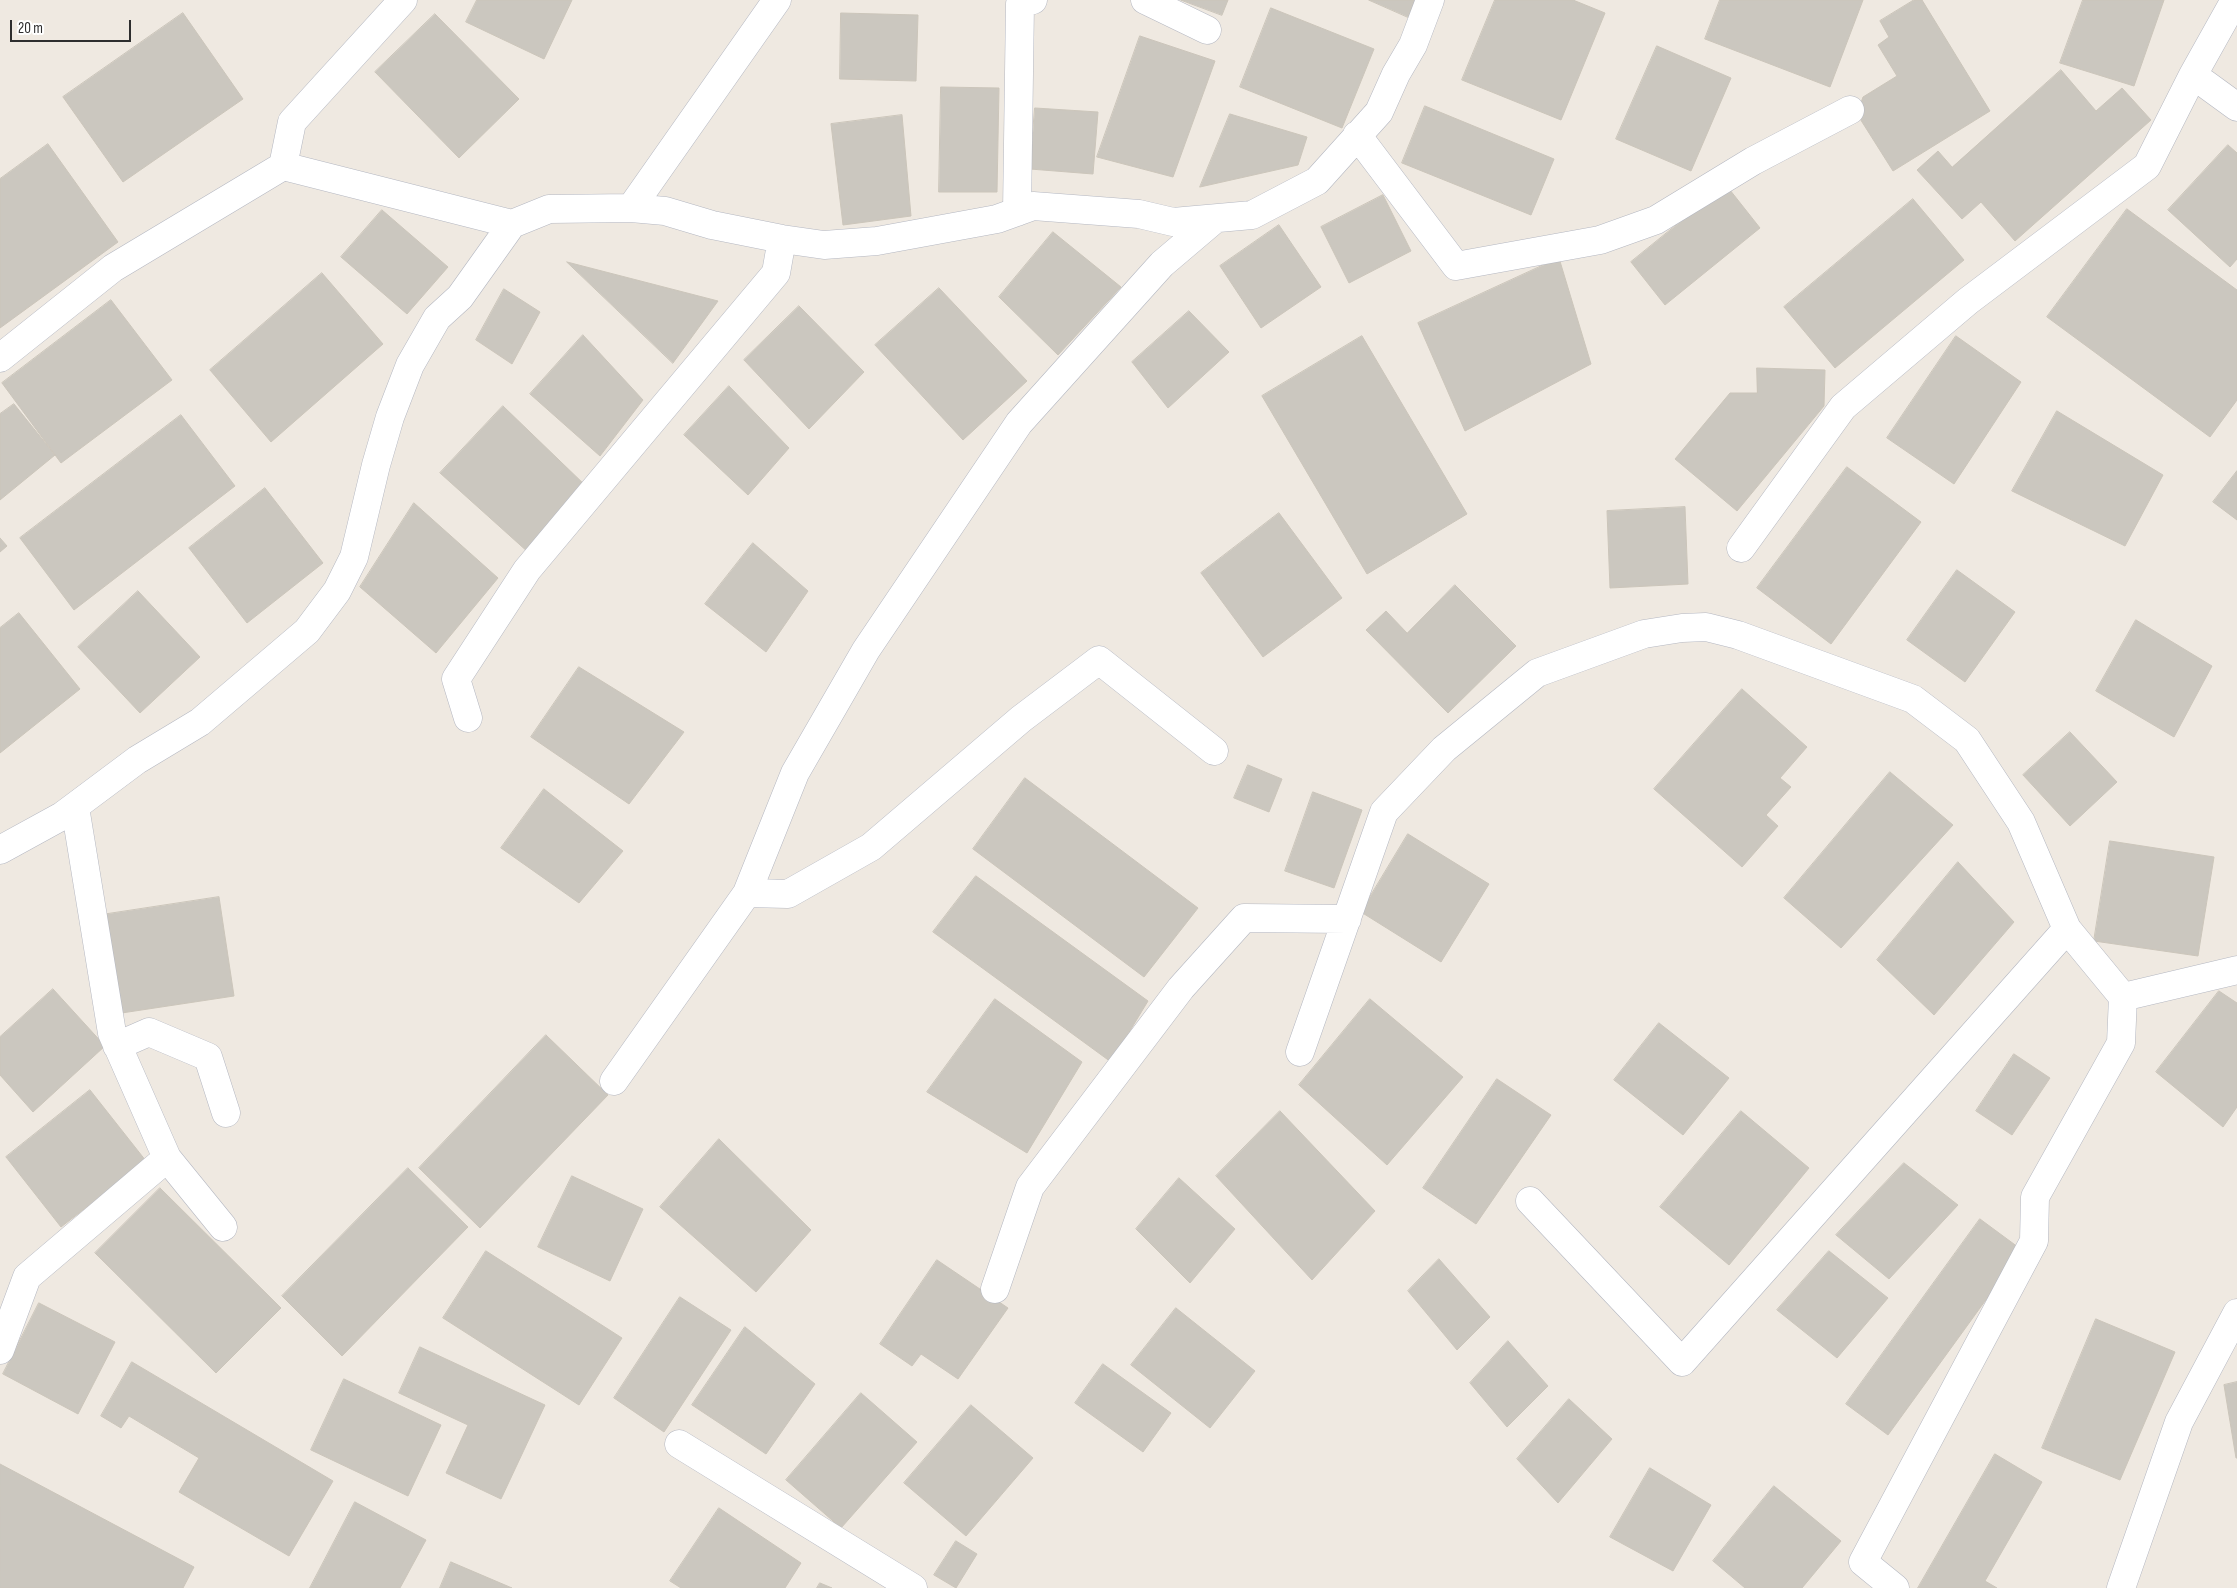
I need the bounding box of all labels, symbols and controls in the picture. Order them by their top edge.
scale bar [12,10,134,42]
text: 20 m [18,19,43,38]

